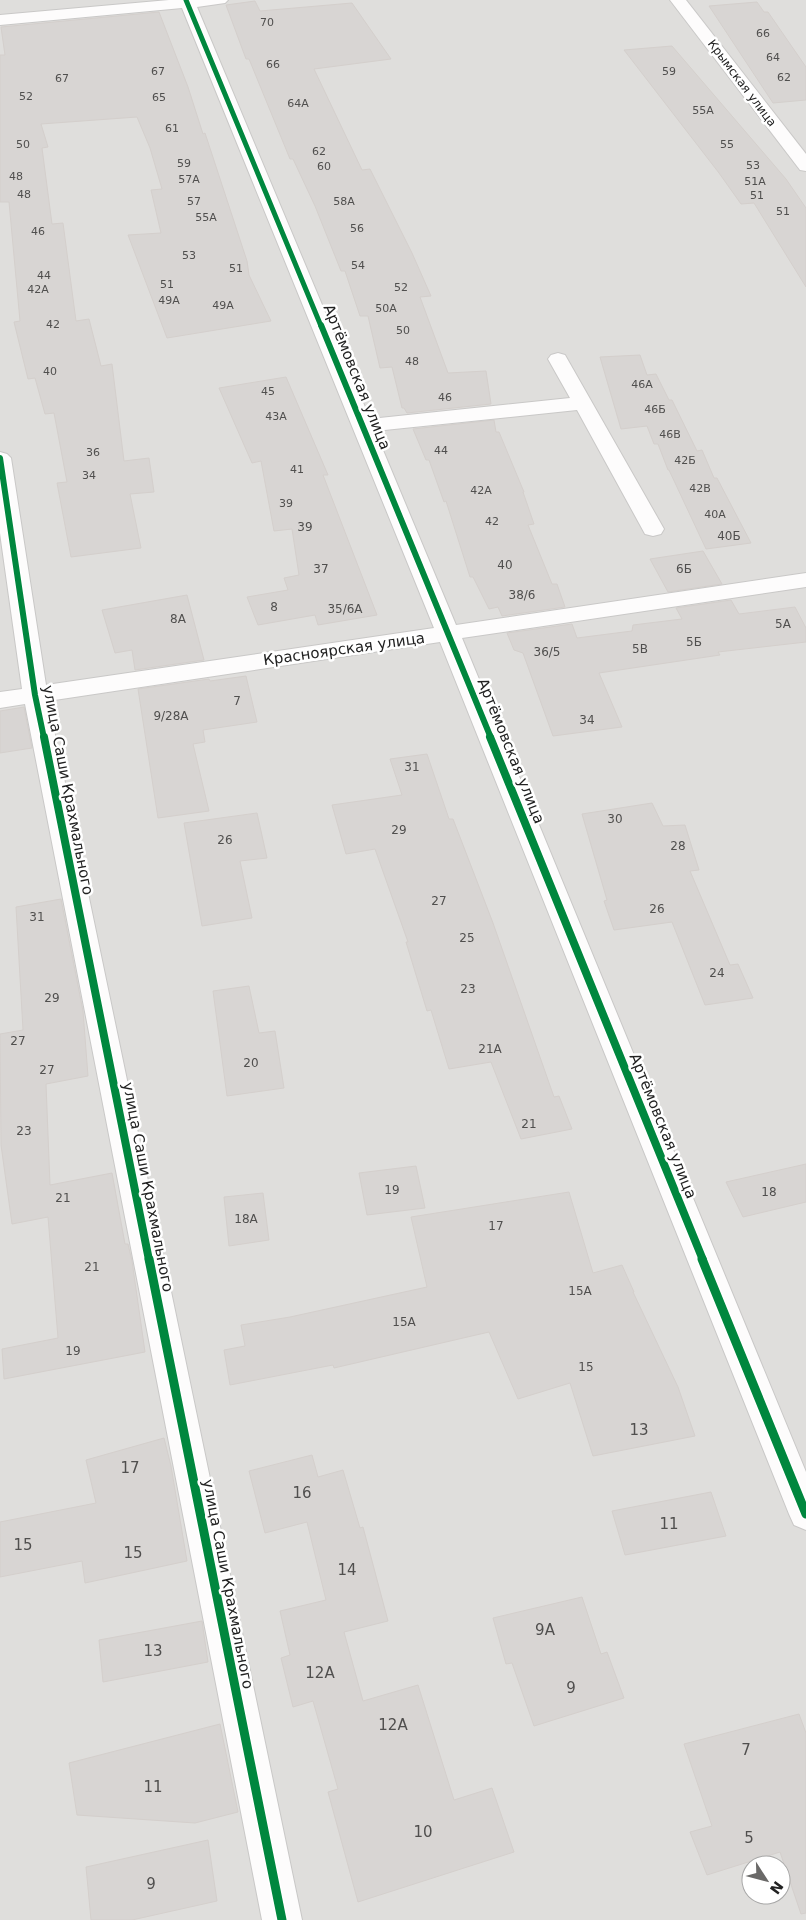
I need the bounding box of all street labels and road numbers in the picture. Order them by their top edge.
street label: Крымская улица [705,37,779,129]
street label: Артёмовская улица [320,302,394,452]
street label: Красноярская улица [262,629,426,669]
street label: Артёмовская улица [474,676,548,826]
street label: улица Саши Крахмального [39,683,97,897]
street label: Артёмовская улица [626,1051,700,1201]
street label: улица Саши Крахмального [119,1080,177,1294]
street label: улица Саши Крахмального [199,1477,257,1691]

